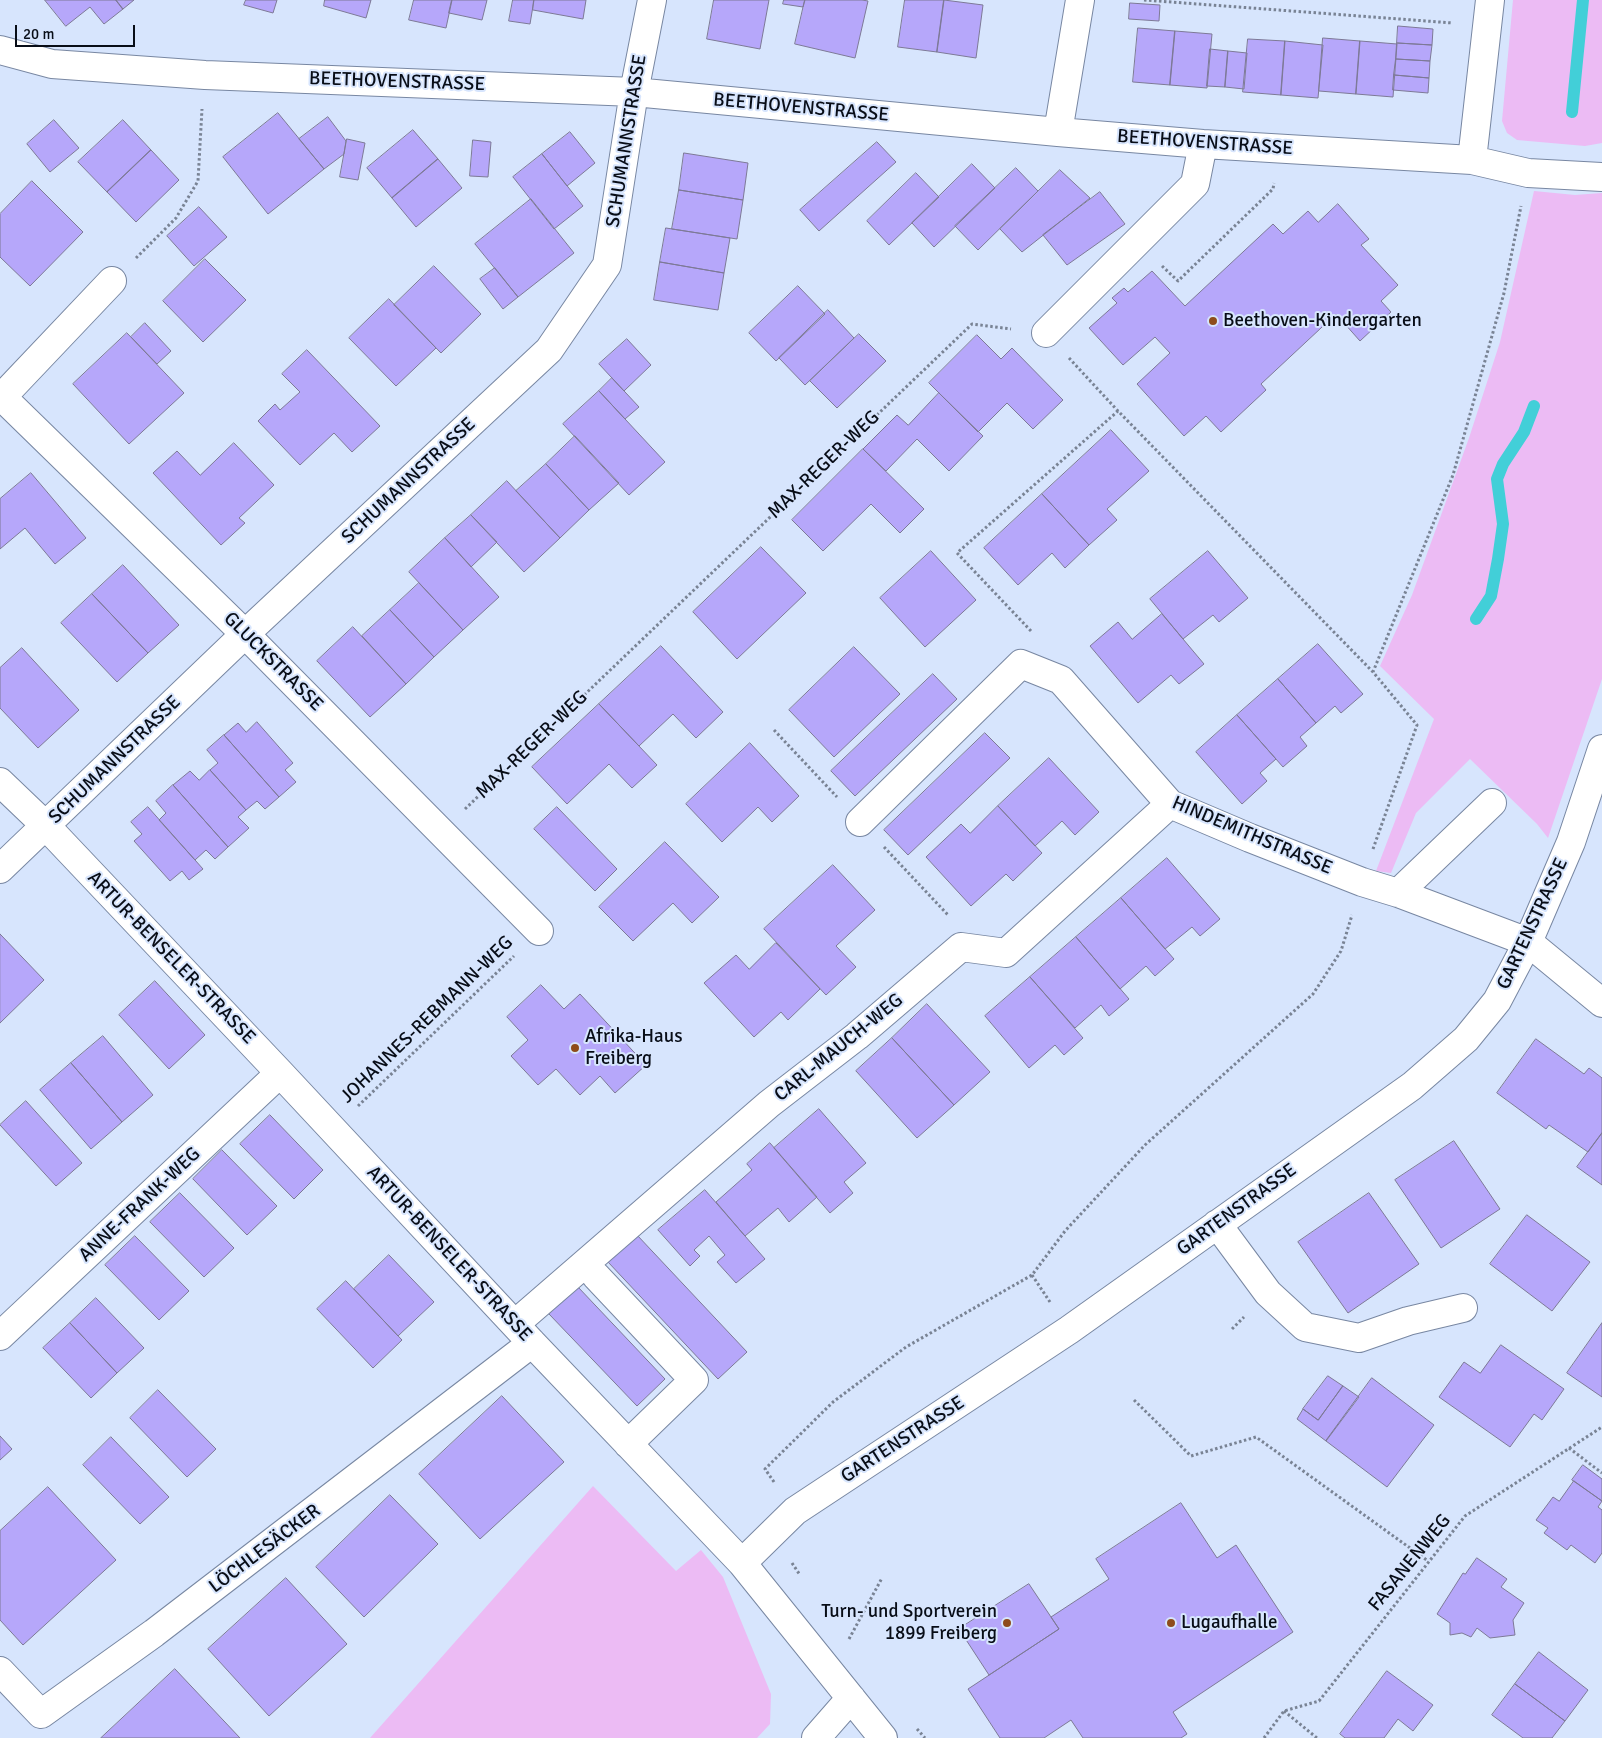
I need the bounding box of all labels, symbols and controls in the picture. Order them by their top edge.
scale bar [18,15,138,47]
text: 20 m [23,25,54,43]
street label: SCHUMANNSTRASSE [602,53,652,229]
street label: BEETHOVENSTRASSE [309,68,485,96]
street label: BEETHOVENSTRASSE [712,89,890,127]
street label: BEETHOVENSTRASSE [1116,125,1294,161]
place label: Beethoven-Kindergarten [1223,310,1422,332]
marker: Beethoven-Kindergarten [1207,315,1219,327]
street label: MAX-REGER-WEG [764,406,884,524]
street label: SCHUMANNSTRASSE [337,413,481,549]
street label: GLUCKSTRASSE [219,608,327,716]
street label: MAX-REGER-WEG [472,686,592,804]
street label: SCHUMANNSTRASSE [44,691,186,829]
street label: HINDEMITHSTRASSE [1169,792,1335,880]
street label: GARTENSTRASSE [1493,855,1573,993]
street label: ARTUR-BENSELER-STRASSE [82,867,260,1049]
street label: JOHANNES-REBMANN-WEG [336,932,518,1108]
street label: CARL-MAUCH-WEG [770,989,908,1107]
place label: Afrika-Haus Freiberg [585,1026,682,1070]
marker: Afrika-Haus Freiberg [569,1042,581,1054]
street label: ANNE-FRANK-WEG [75,1143,205,1267]
street label: GARTENSTRASSE [1173,1159,1301,1261]
street label: ARTUR-BENSELER-STRASSE [362,1162,536,1346]
street label: GARTENSTRASSE [837,1392,969,1488]
street label: LÖCHLESÄCKER [205,1500,325,1598]
street label: FASANENWEG [1364,1510,1456,1616]
place label: Turn- und Sportverein 1899 Freiberg [821,1601,997,1645]
place label: Lugaufhalle [1181,1612,1278,1634]
marker: Turn- und Sportverein 1899 Freiberg [1001,1617,1013,1629]
marker: Lugaufhalle [1165,1617,1177,1629]

